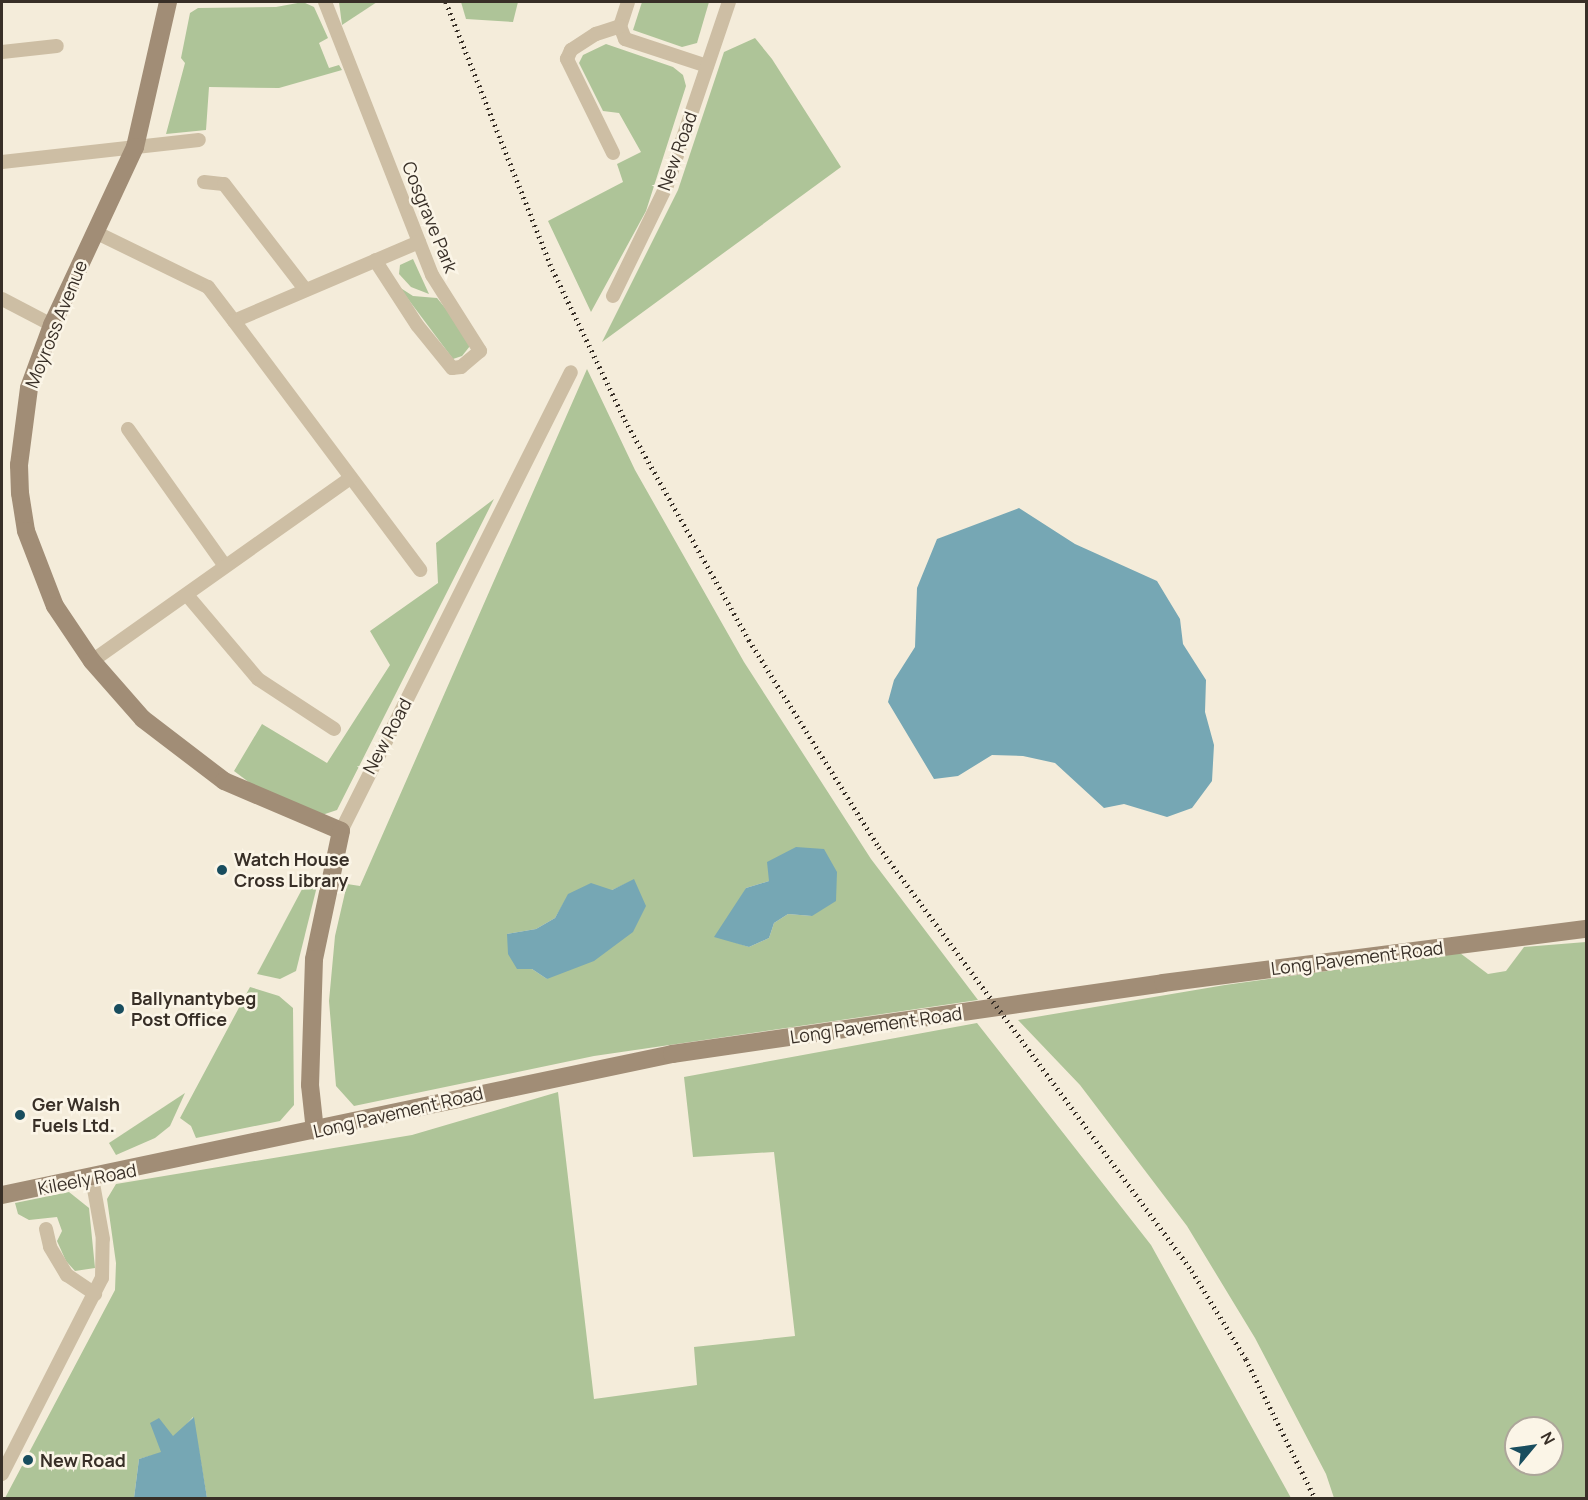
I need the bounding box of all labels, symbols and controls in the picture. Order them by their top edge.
street label: New Road [653,109,701,193]
street label: Cosgrave Park [398,158,462,276]
street label: Moyross Avenue [21,257,91,391]
street label: New Road [358,694,416,778]
place label: Watch House Cross Library [234,849,350,892]
marker: Watch House Cross Library [215,863,229,877]
street label: Long Pavement Road [1270,937,1444,979]
place label: Ballynantybeg Post Office [131,988,256,1030]
marker: Ballynantybeg Post Office [112,1002,126,1016]
street label: Long Pavement Road [789,1002,963,1048]
street label: Long Pavement Road [311,1082,485,1142]
place label: Ger Walsh Fuels Ltd. [32,1094,120,1136]
marker: Ger Walsh Fuels Ltd. [13,1108,27,1122]
street label: Kileely Road [36,1159,138,1199]
north arrow [1504,1416,1564,1476]
text: N [1536,1428,1560,1449]
place label: New Road [40,1449,126,1471]
marker: New Road [21,1453,35,1467]

